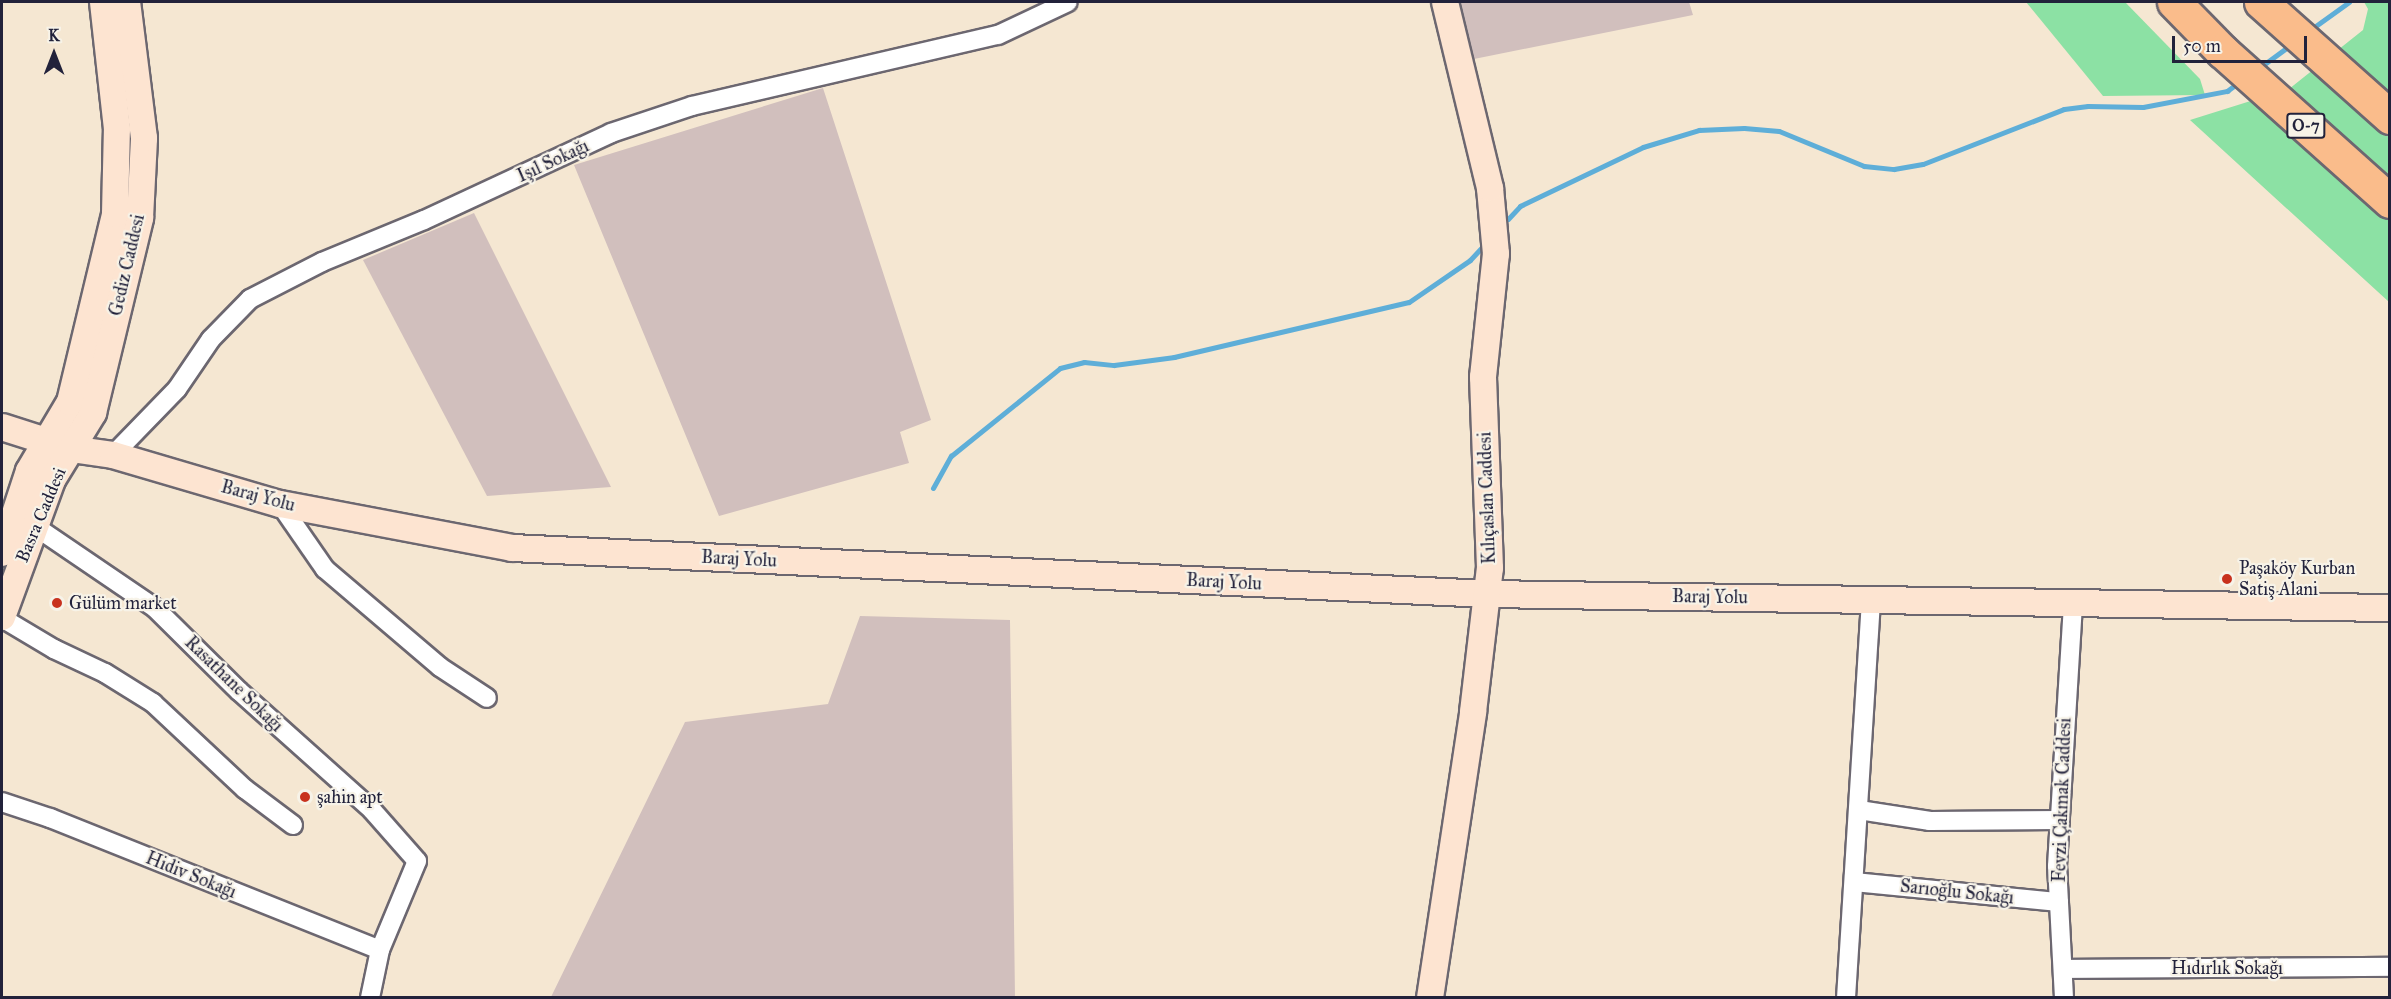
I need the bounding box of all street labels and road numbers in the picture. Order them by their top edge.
road number: O-7 [2285,113,2327,139]
street label: Işıl Sokağı [514,135,592,187]
street label: Gediz Caddesi [105,212,149,318]
street label: Kılıçaslan Caddesi [1474,431,1500,565]
street label: Basra Caddesi [11,464,71,566]
street label: Baraj Yolu [219,476,297,516]
street label: Baraj Yolu [701,546,777,572]
street label: Baraj Yolu [1186,569,1262,595]
street label: Baraj Yolu [1672,586,1748,608]
street label: Rasathane Sokağı [180,632,288,736]
street label: Fevzi Çakmak Caddesi [2048,717,2076,883]
street label: Hidiv Sokağı [143,847,239,903]
street label: Sarıoğlu Sokağı [1899,875,2015,909]
street label: Hıdırlık Sokağı [2171,957,2283,979]

